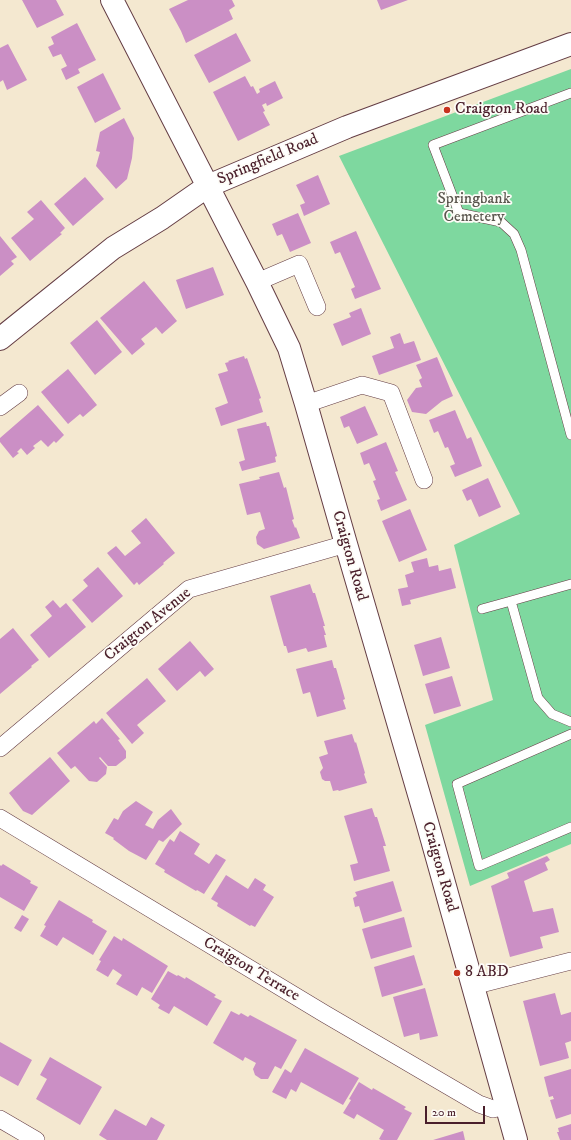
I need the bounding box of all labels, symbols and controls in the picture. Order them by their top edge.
place label: Craigton Road [455,100,548,120]
marker: Craigton Road [442,105,452,115]
street label: Springfield Road [215,130,321,190]
park label: Springbank Cemetery [437,190,511,228]
street label: Craigton Road [327,509,371,603]
street label: Craigton Avenue [101,584,195,666]
street label: Craigton Road [417,820,461,914]
street label: Craigton Terrace [199,934,303,1006]
place label: 8 ABD [465,963,509,983]
marker: 8 ABD [452,968,462,978]
scale bar [427,1098,487,1124]
text: 20 m [432,1105,456,1120]

